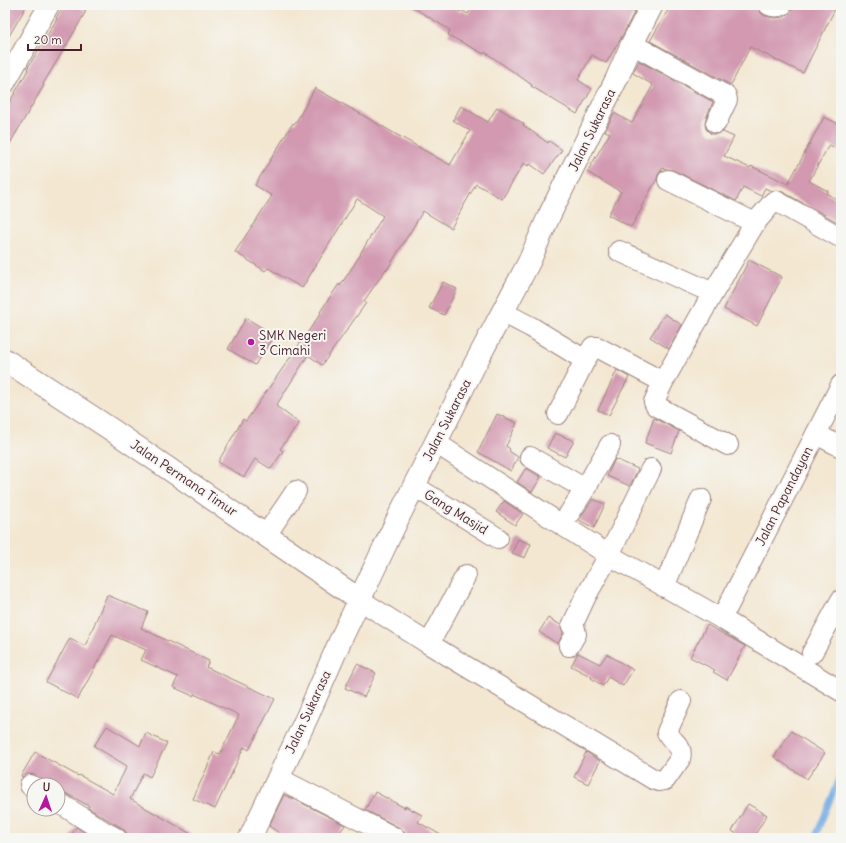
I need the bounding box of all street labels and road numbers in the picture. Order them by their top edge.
street label: Jalan Sukarasa [565,86,619,174]
street label: Jalan Sukarasa [419,376,475,464]
street label: Jalan Permana Timur [127,436,241,520]
street label: Jalan Papandayan [752,443,817,549]
street label: Gang Masjid [421,486,491,538]
street label: Jalan Sukarasa [281,668,335,756]

